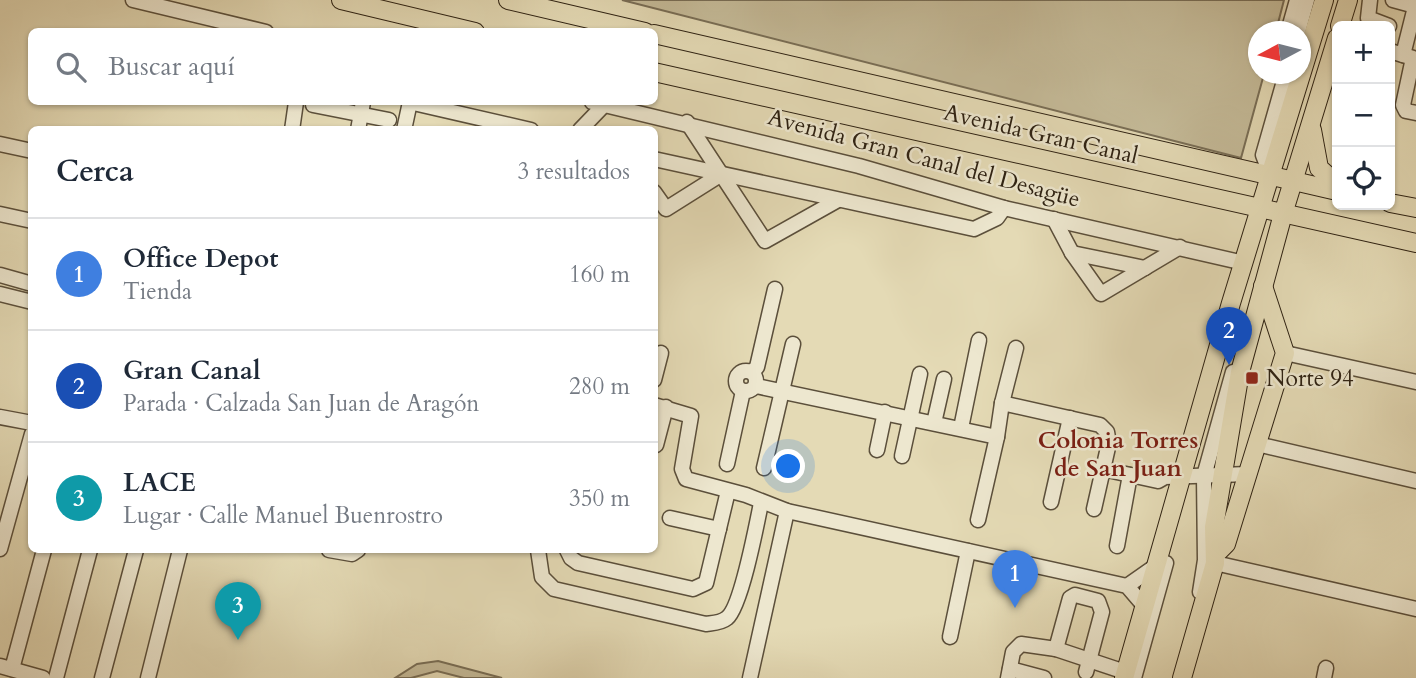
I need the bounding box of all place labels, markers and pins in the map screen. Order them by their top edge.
pin: 2 [1206,307,1252,365]
place label: Norte 94 [1266,363,1354,394]
marker: Norte 94 [1244,370,1260,386]
pin: 1 [992,550,1038,608]
pin: 3 [215,582,261,640]

